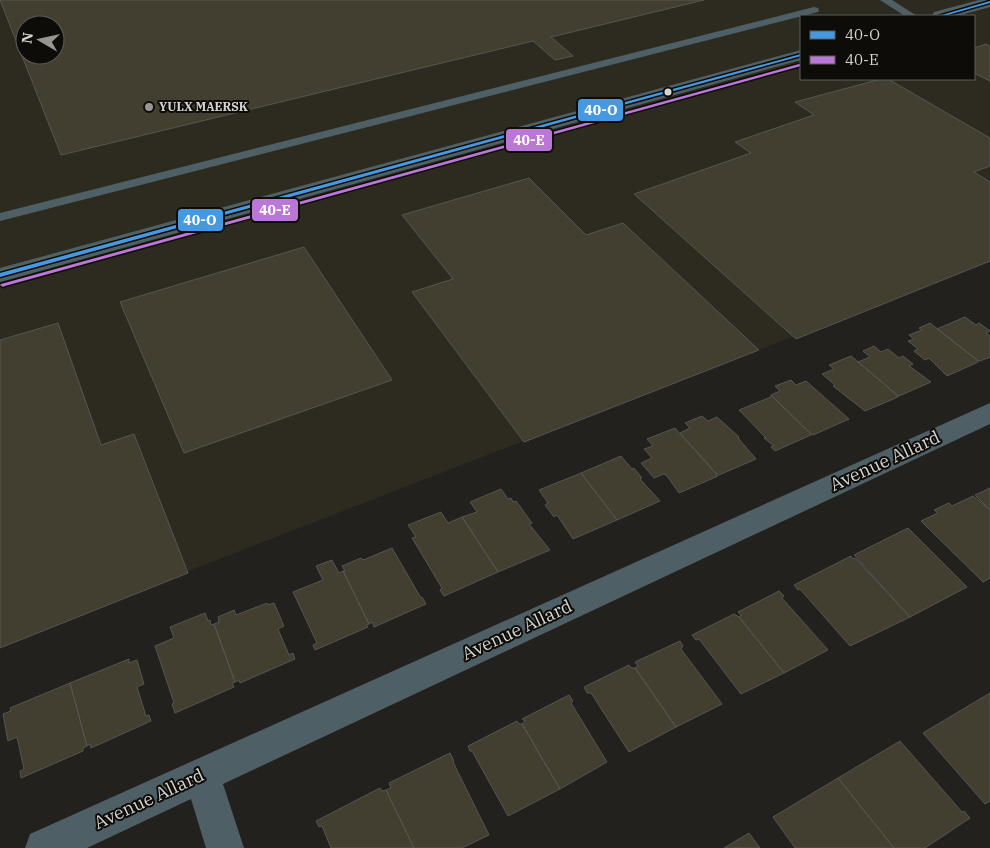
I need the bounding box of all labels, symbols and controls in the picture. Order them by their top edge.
north arrow [15,15,65,65]
legend [800,15,975,80]
text: 40-O [845,25,880,44]
text: N [17,31,37,45]
text: 40-E [845,50,879,69]
unlabelled marker [663,87,673,97]
line badge: 40-O [577,98,624,122]
place label: YULX MAERSK [159,99,249,114]
marker: YULX MAERSK [143,101,155,113]
text: 40-O [584,101,618,119]
line badge: 40-E [505,128,553,152]
text: 40-E [513,131,545,149]
line badge: 40-E [251,198,299,222]
text: 40-E [259,201,291,219]
line badge: 40-O [177,208,224,232]
text: 40-O [183,211,217,229]
street label: Avenue Allard [826,425,944,496]
street label: Avenue Allard [458,594,576,665]
street label: Avenue Allard [90,763,208,834]

